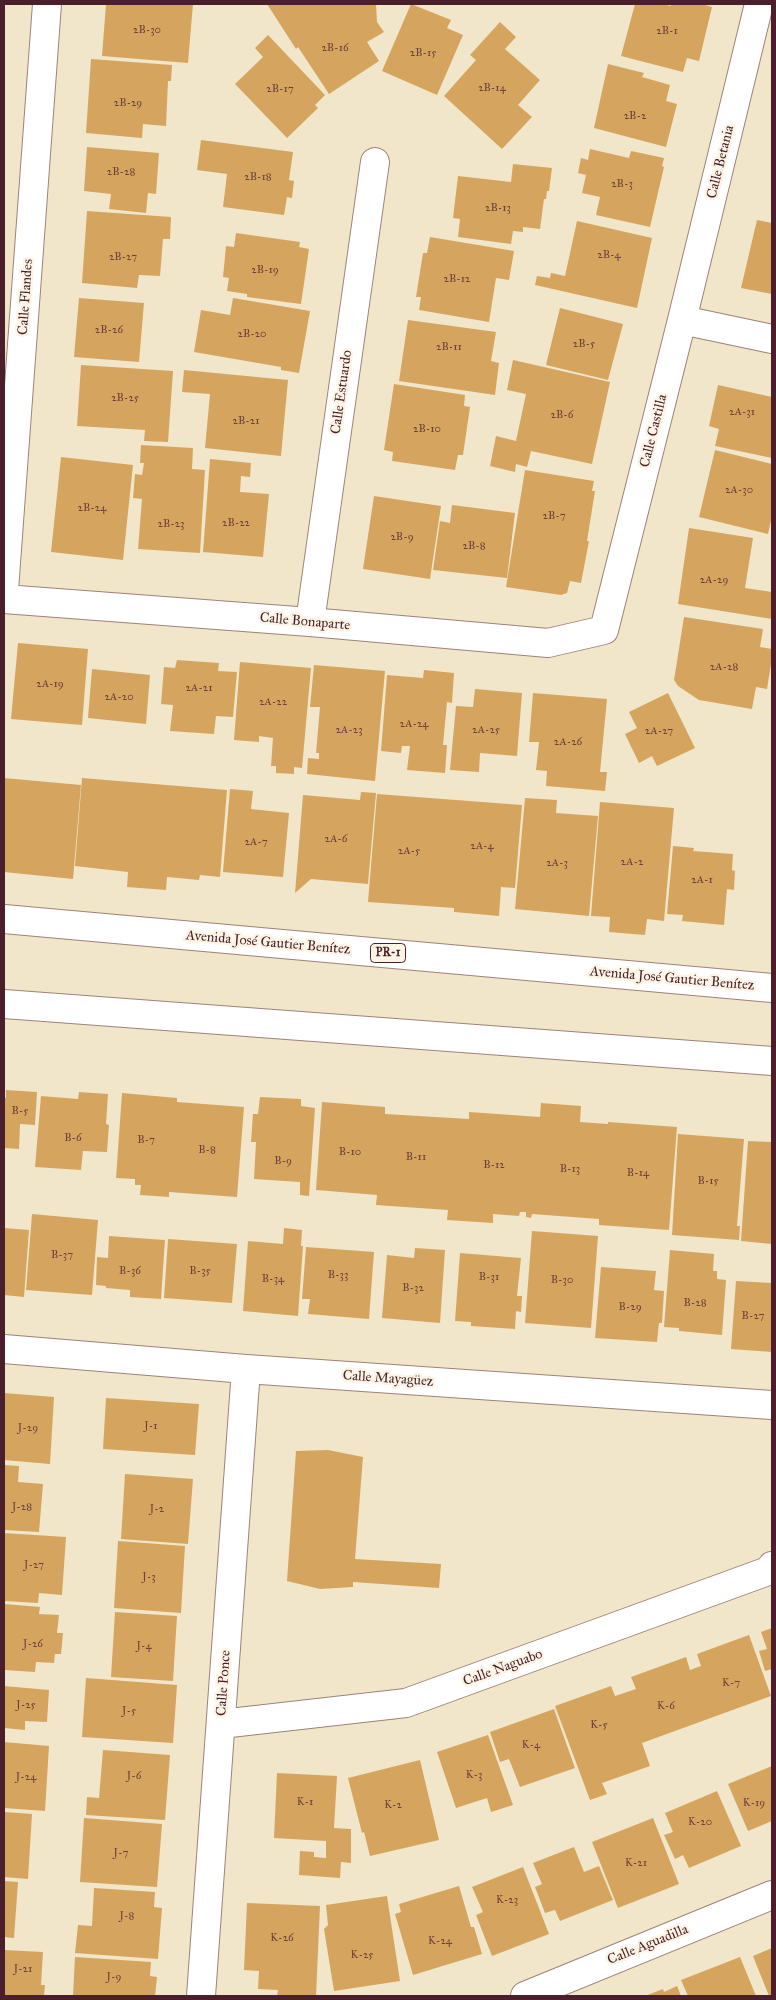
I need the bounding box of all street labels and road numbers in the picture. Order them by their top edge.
street label: Calle Betania [704,124,738,200]
street label: Calle Flandes [15,258,37,336]
street label: Calle Estuardo [328,349,356,435]
street label: Calle Castilla [637,393,671,469]
street label: Calle Bonaparte [259,610,351,634]
street label: Avenida José Gautier Benítez [185,927,351,959]
road number: PR-1 [370,944,406,962]
street label: Avenida José Gautier Benítez [589,963,755,995]
street label: Calle Mayagüez [342,1367,434,1391]
street label: Calle Naguabo [461,1646,545,1690]
street label: Calle Ponce [213,1650,235,1716]
street label: Calle Aguadilla [605,1921,691,1969]

